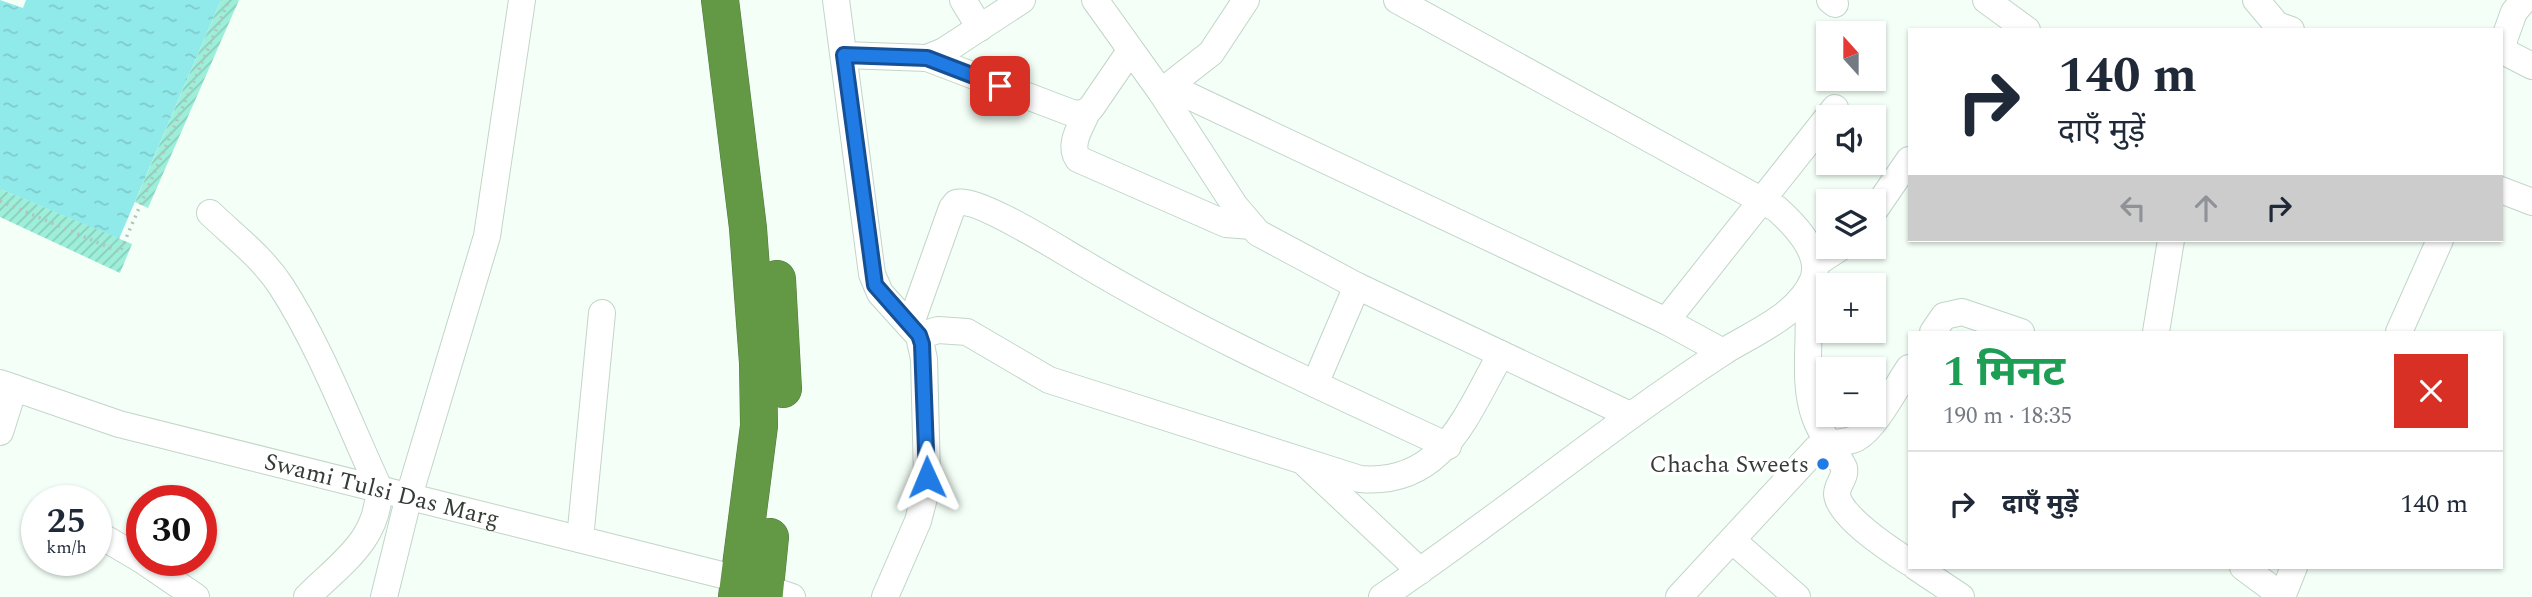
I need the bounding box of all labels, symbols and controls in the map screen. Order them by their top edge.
north arrow [1816,21,1886,91]
map controls [1816,21,1886,427]
text: 140 m [2058,39,2197,114]
pin [970,56,1030,116]
icon: right [1943,56,2034,147]
icon: arrive [981,67,1019,105]
button: sound [1816,105,1886,175]
text: दाएँ मुड़ें [2058,107,2145,156]
button: layers [1816,189,1886,259]
icon: left [2114,189,2152,227]
icon: ahead [2187,189,2225,227]
icon: right [2260,189,2298,227]
button: + [1816,273,1886,343]
text: 1 मिनट [1943,341,2065,404]
button: close [2394,354,2468,428]
button: − [1816,357,1886,427]
text: 190 m · 18:35 [1943,399,2072,434]
position arrow [890,440,964,514]
street label: Swami Tulsi Das Marg [260,444,503,538]
place label: Chacha Sweets [1650,447,1809,483]
marker: Chacha Sweets [1815,456,1831,472]
text: दाएँ मुड़ें [2002,484,2078,524]
text: 140 m [2400,484,2468,524]
speed limit sign: 30 [126,485,217,576]
icon: right [1943,485,1981,523]
text: 25 [47,495,86,548]
text: km/h [46,534,87,561]

